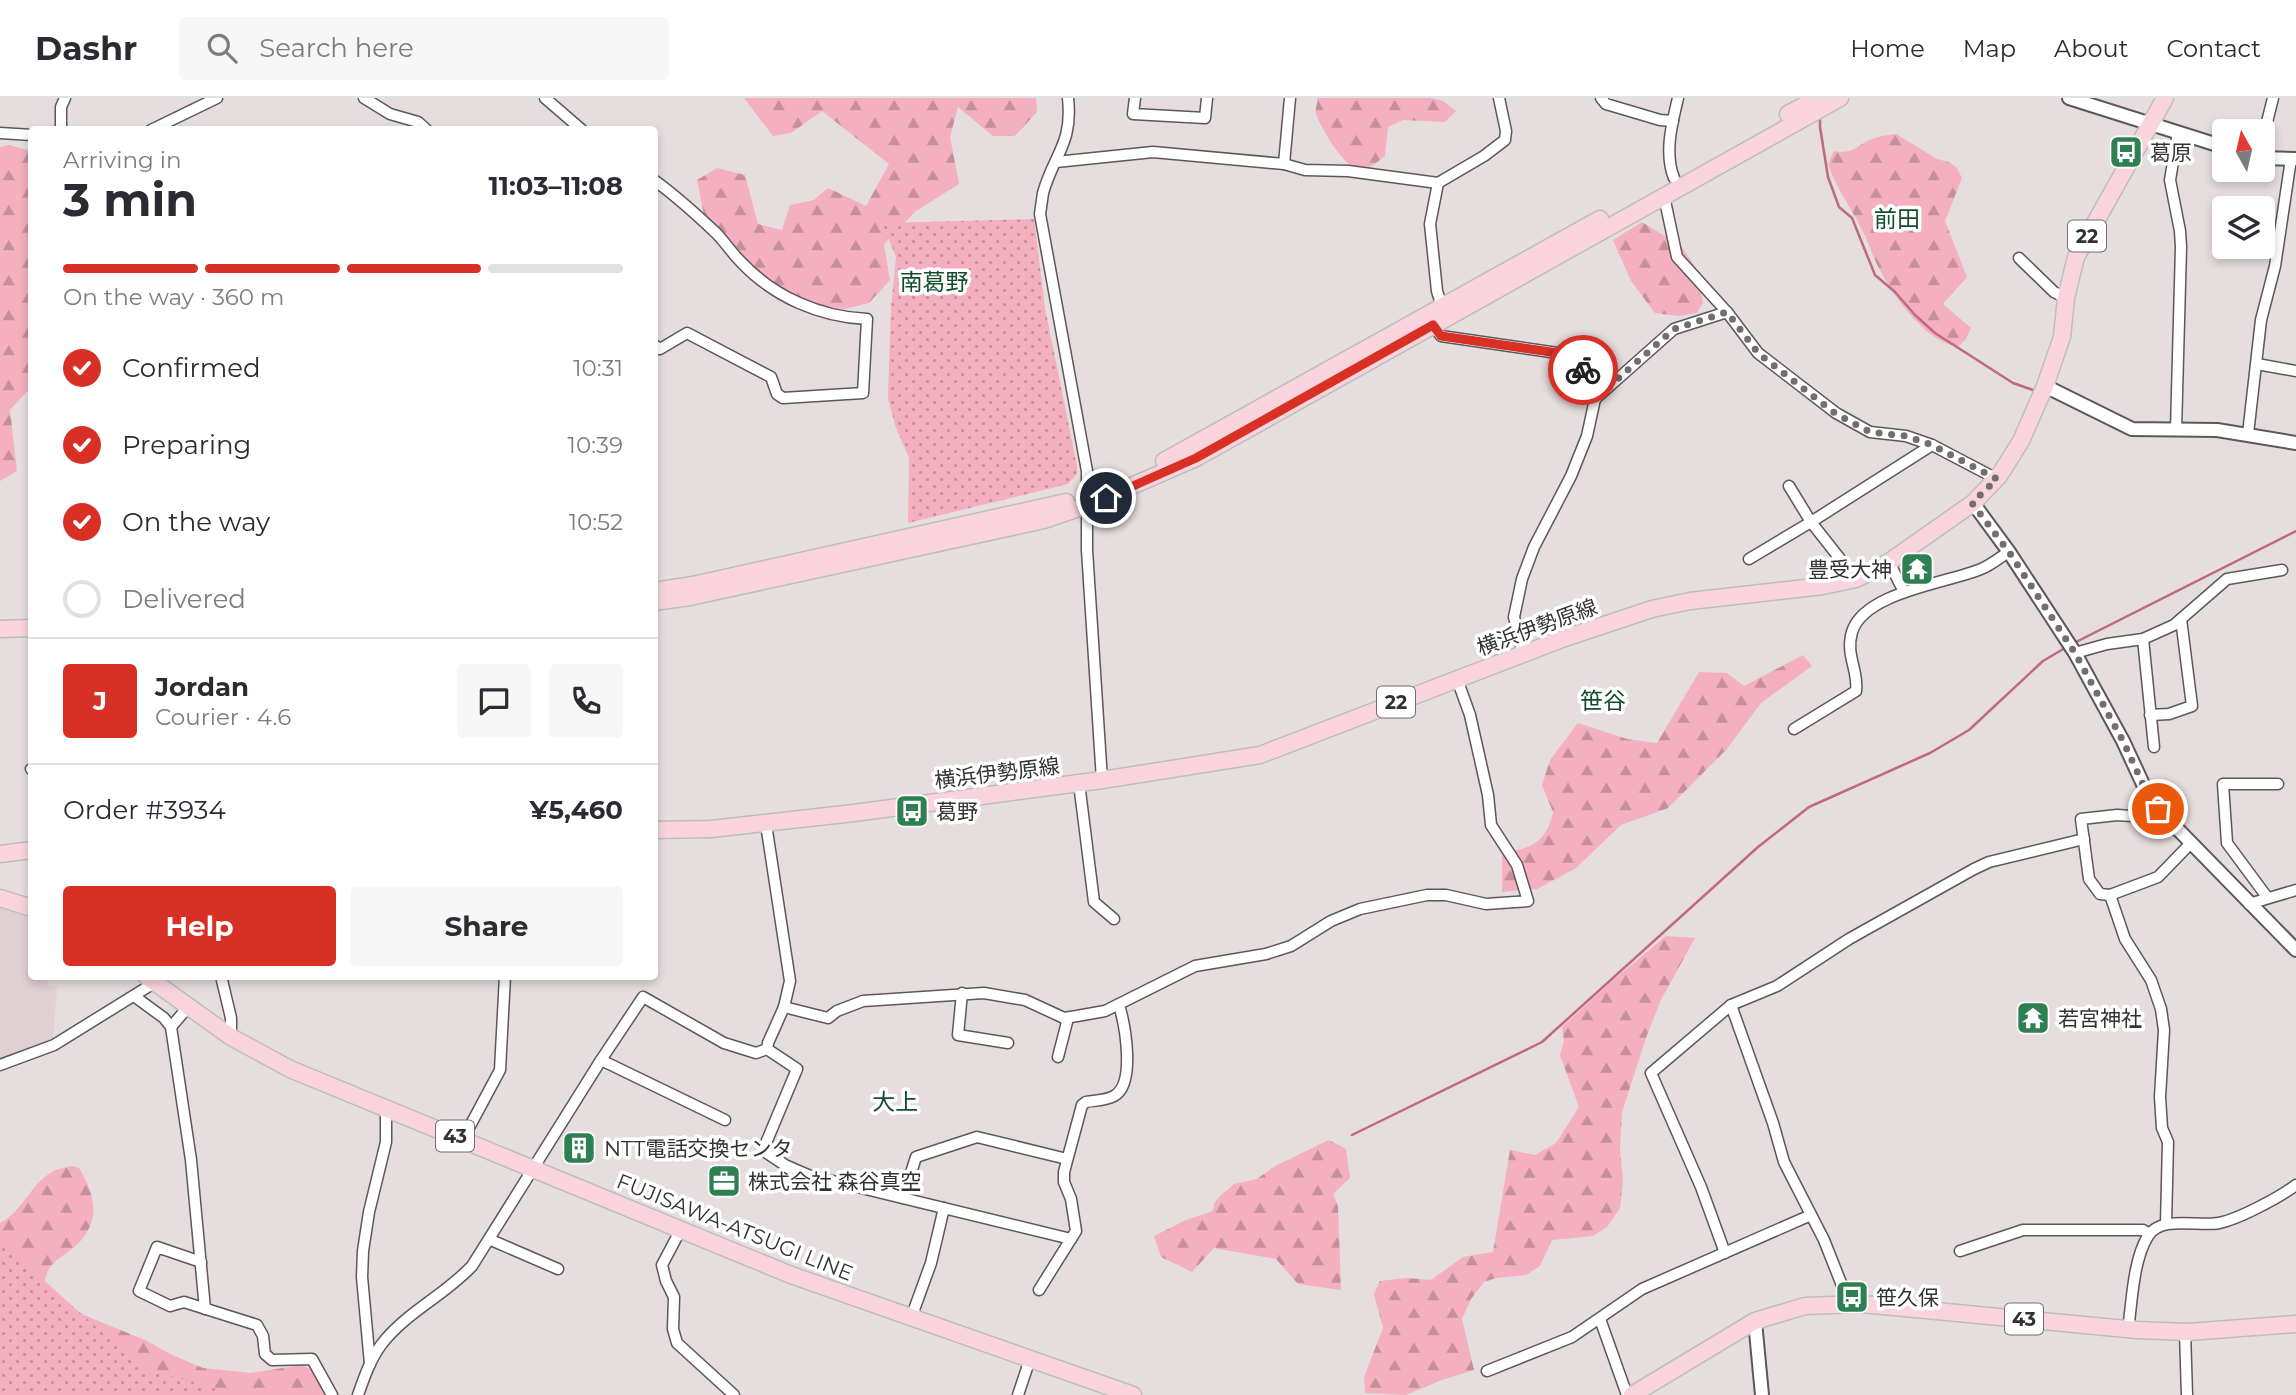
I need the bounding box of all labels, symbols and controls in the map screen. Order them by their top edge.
search box [179,17,669,80]
text: Dashr [35,28,137,68]
icon: search [203,29,241,67]
text: Search here [259,32,414,64]
text: Home [1850,34,1925,63]
text: Map [1963,34,2016,63]
text: About [2054,34,2128,63]
text: Contact [2166,34,2261,63]
north arrow [2212,119,2275,182]
map controls [2212,119,2275,259]
bus stop icon: 葛原 [2107,133,2145,171]
place label: 葛原 [2150,140,2192,165]
text: Arriving in [63,146,182,174]
text: 11:03–11:08 [489,170,623,202]
text: 3 min [63,171,197,228]
button: layers [2212,196,2275,259]
district label: 前田 [1874,205,1920,233]
road number: 22 [2068,220,2106,252]
district label: 南葛野 [900,268,969,296]
text: On the way · 360 m [63,283,285,311]
courier [1548,335,1618,405]
icon: check [63,349,101,387]
icon: bike [1564,351,1602,389]
text: Confirmed [122,352,261,384]
text: 10:31 [573,354,623,382]
icon: check [63,426,101,464]
text: Preparing [122,429,251,461]
text: 10:39 [568,431,623,459]
pin [1076,468,1136,528]
icon: home [1087,479,1125,517]
icon: check [63,503,101,541]
text: On the way [122,506,270,538]
text: 10:52 [569,508,623,536]
temple icon: 豊受大神 [1898,550,1936,588]
place label: 豊受大神 [1808,557,1892,582]
text: Delivered [122,583,246,615]
street label: 横浜伊勢原線 [1474,594,1600,660]
button: chat [457,664,531,738]
button: phone [549,664,623,738]
text: Jordan [155,671,249,703]
text: J [93,685,107,717]
road number: 22 [1377,687,1415,718]
district label: 笹谷 [1580,687,1626,715]
text: Courier · 4.6 [155,703,291,731]
street label: 横浜伊勢原線 [933,753,1061,793]
pin [2128,779,2188,839]
icon: bag [2139,790,2177,828]
bus stop icon: 葛野 [893,792,931,830]
text: Order #3934 [63,794,226,826]
text: ¥5,460 [529,794,623,826]
place label: 葛野 [936,799,978,824]
button: Help [63,886,336,966]
button: Share [350,886,623,966]
temple icon: 若宮神社 [2014,999,2052,1037]
place label: 若宮神社 [2058,1006,2142,1031]
district label: 大上 [872,1088,918,1116]
road number: 43 [436,1120,474,1152]
building icon: NTT電話交換センタ [560,1129,598,1167]
place label: NTT電話交換センタ [604,1136,792,1161]
office icon: 株式会社 森谷真空 [705,1162,743,1200]
street label: FUJISAWA-ATSUGI LINE [613,1168,857,1286]
place label: 株式会社 森谷真空 [748,1169,922,1194]
bus stop icon: 笹久保 [1833,1278,1871,1316]
place label: 笹久保 [1876,1285,1939,1310]
road number: 43 [2005,1303,2043,1334]

